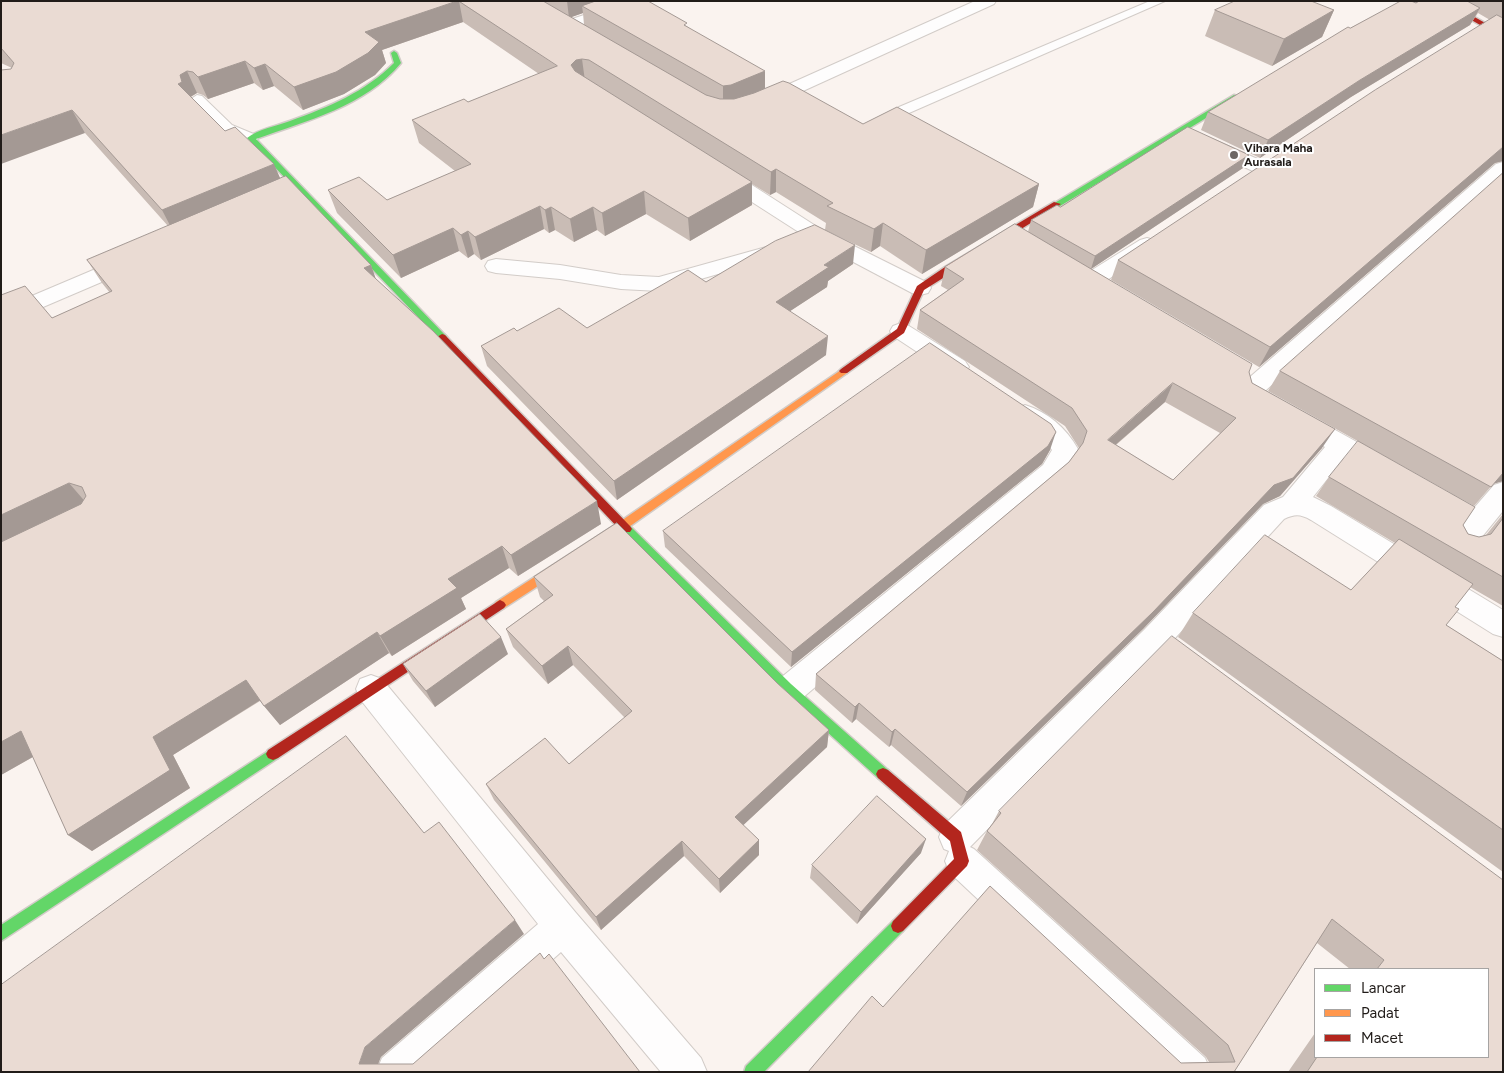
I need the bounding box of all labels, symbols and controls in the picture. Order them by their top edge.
place label: Vihara Maha Aurasala [1244,141,1313,169]
marker: Vihara Maha Aurasala [1228,149,1240,161]
legend [1314,968,1489,1058]
text: Lancar [1361,979,1406,997]
text: Padat [1361,1004,1399,1022]
text: Macet [1361,1029,1403,1047]

